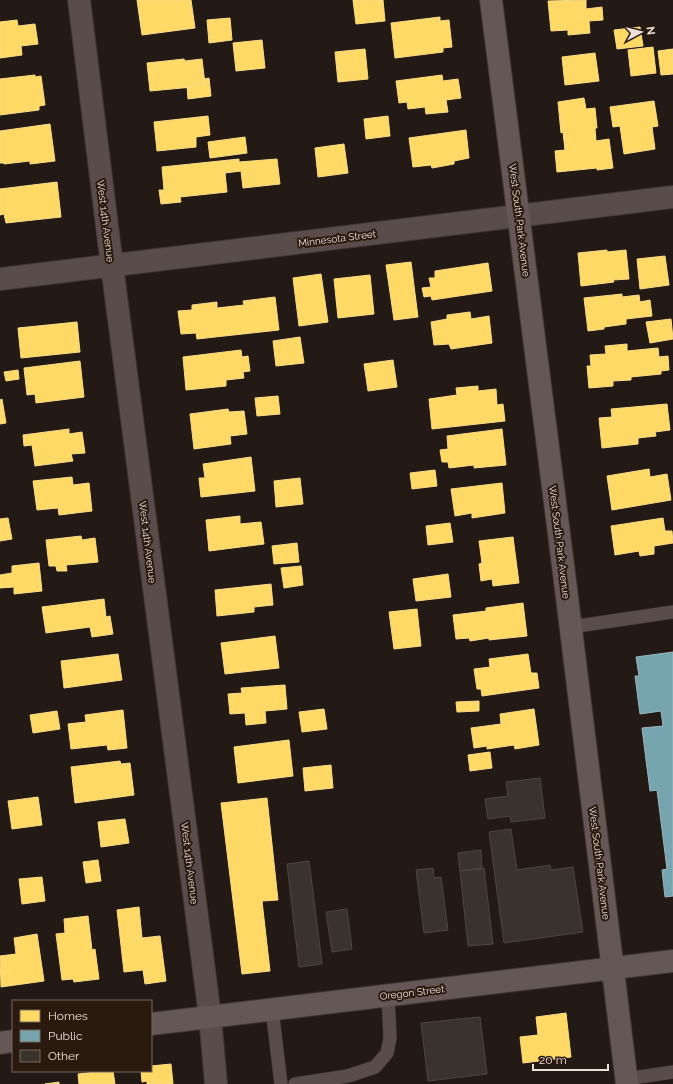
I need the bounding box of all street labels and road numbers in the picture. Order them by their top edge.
street label: West South Park Avenue [507,163,532,277]
street label: West 14th Avenue [95,179,116,263]
street label: Minnesota Street [298,228,377,249]
street label: West South Park Avenue [547,485,572,599]
street label: West 14th Avenue [137,500,158,584]
street label: West South Park Avenue [587,806,612,920]
street label: West 14th Avenue [179,821,200,905]
street label: Oregon Street [379,983,446,1002]

